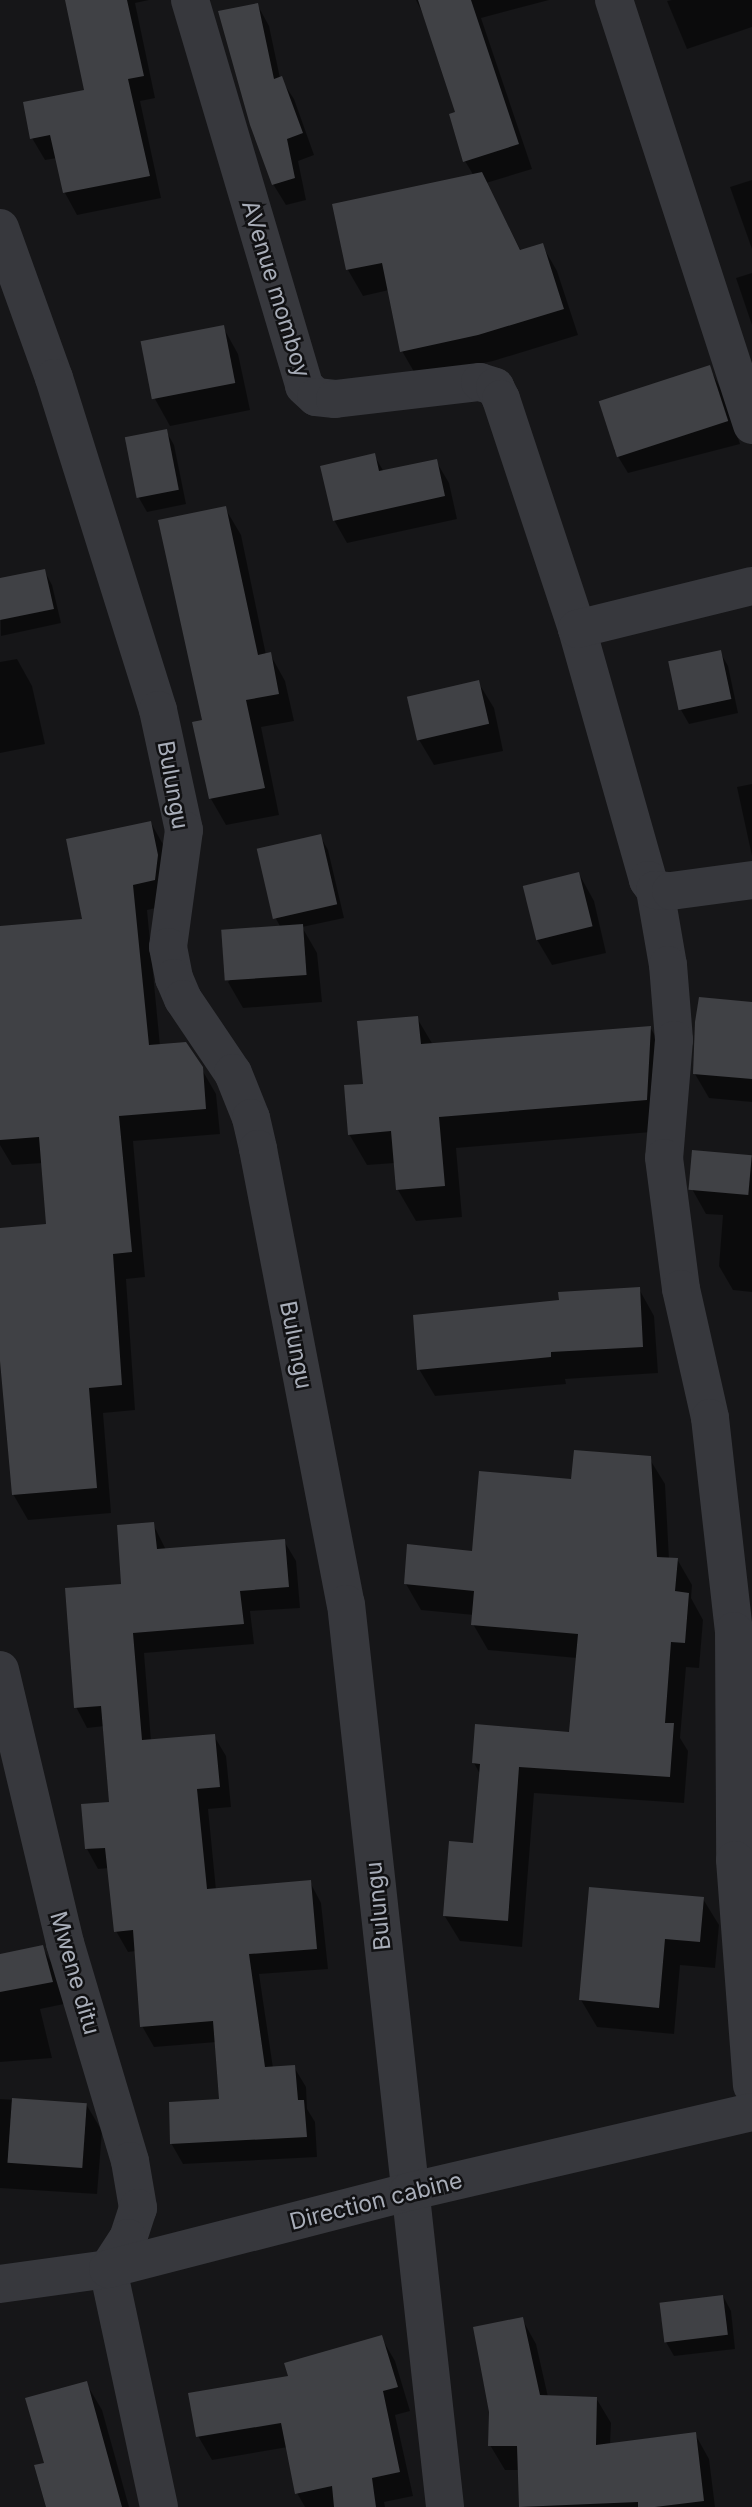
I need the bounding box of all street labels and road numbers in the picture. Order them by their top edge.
street label: AVenue momboy [236,197,316,381]
street label: Bulungu [152,739,194,831]
street label: Bulungu [274,1299,318,1391]
street label: Bulungu [360,1860,396,1952]
street label: Mwene ditu [44,1908,106,2038]
street label: Direction cabine [287,2166,465,2236]

